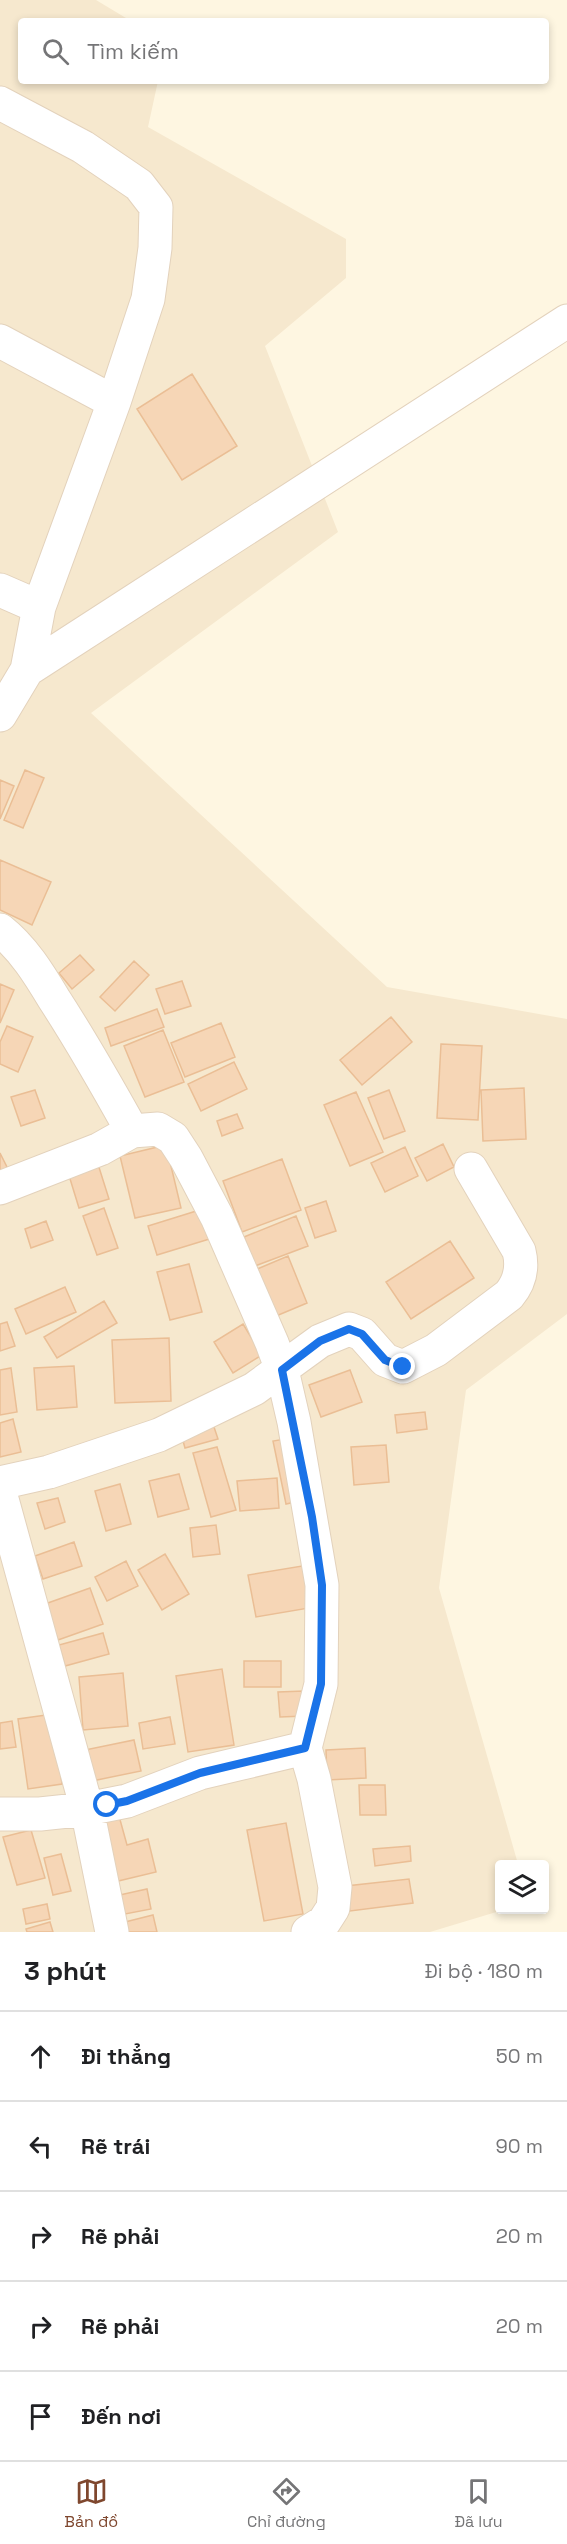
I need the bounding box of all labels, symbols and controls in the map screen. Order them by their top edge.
search box [18,18,549,84]
icon: search [39,35,72,68]
text: Tìm kiếm [87,37,179,65]
route end [389,1353,415,1379]
route start [93,1791,119,1817]
map controls [495,1860,549,1914]
button: layers [495,1860,549,1914]
text: 3 phút [24,1954,107,1988]
text: Đi bộ · 180 m [424,1958,543,1984]
icon: ahead [24,2040,57,2073]
text: Đi thẳng [81,2042,171,2070]
text: 50 m [496,2043,543,2069]
icon: left [24,2130,57,2163]
text: Rẽ trái [81,2132,150,2160]
text: 90 m [496,2133,543,2159]
icon: right [24,2220,57,2253]
text: Rẽ phải [81,2222,159,2250]
text: 20 m [496,2223,543,2249]
icon: right [24,2310,57,2343]
text: Rẽ phải [81,2312,159,2340]
text: 20 m [496,2313,543,2339]
icon: arrive [24,2400,57,2433]
text: Đến nơi [81,2402,161,2430]
tab: Bản đồ [64,2475,118,2532]
tab: Chỉ đường [247,2475,326,2532]
tab: Đã lưu [454,2475,503,2532]

